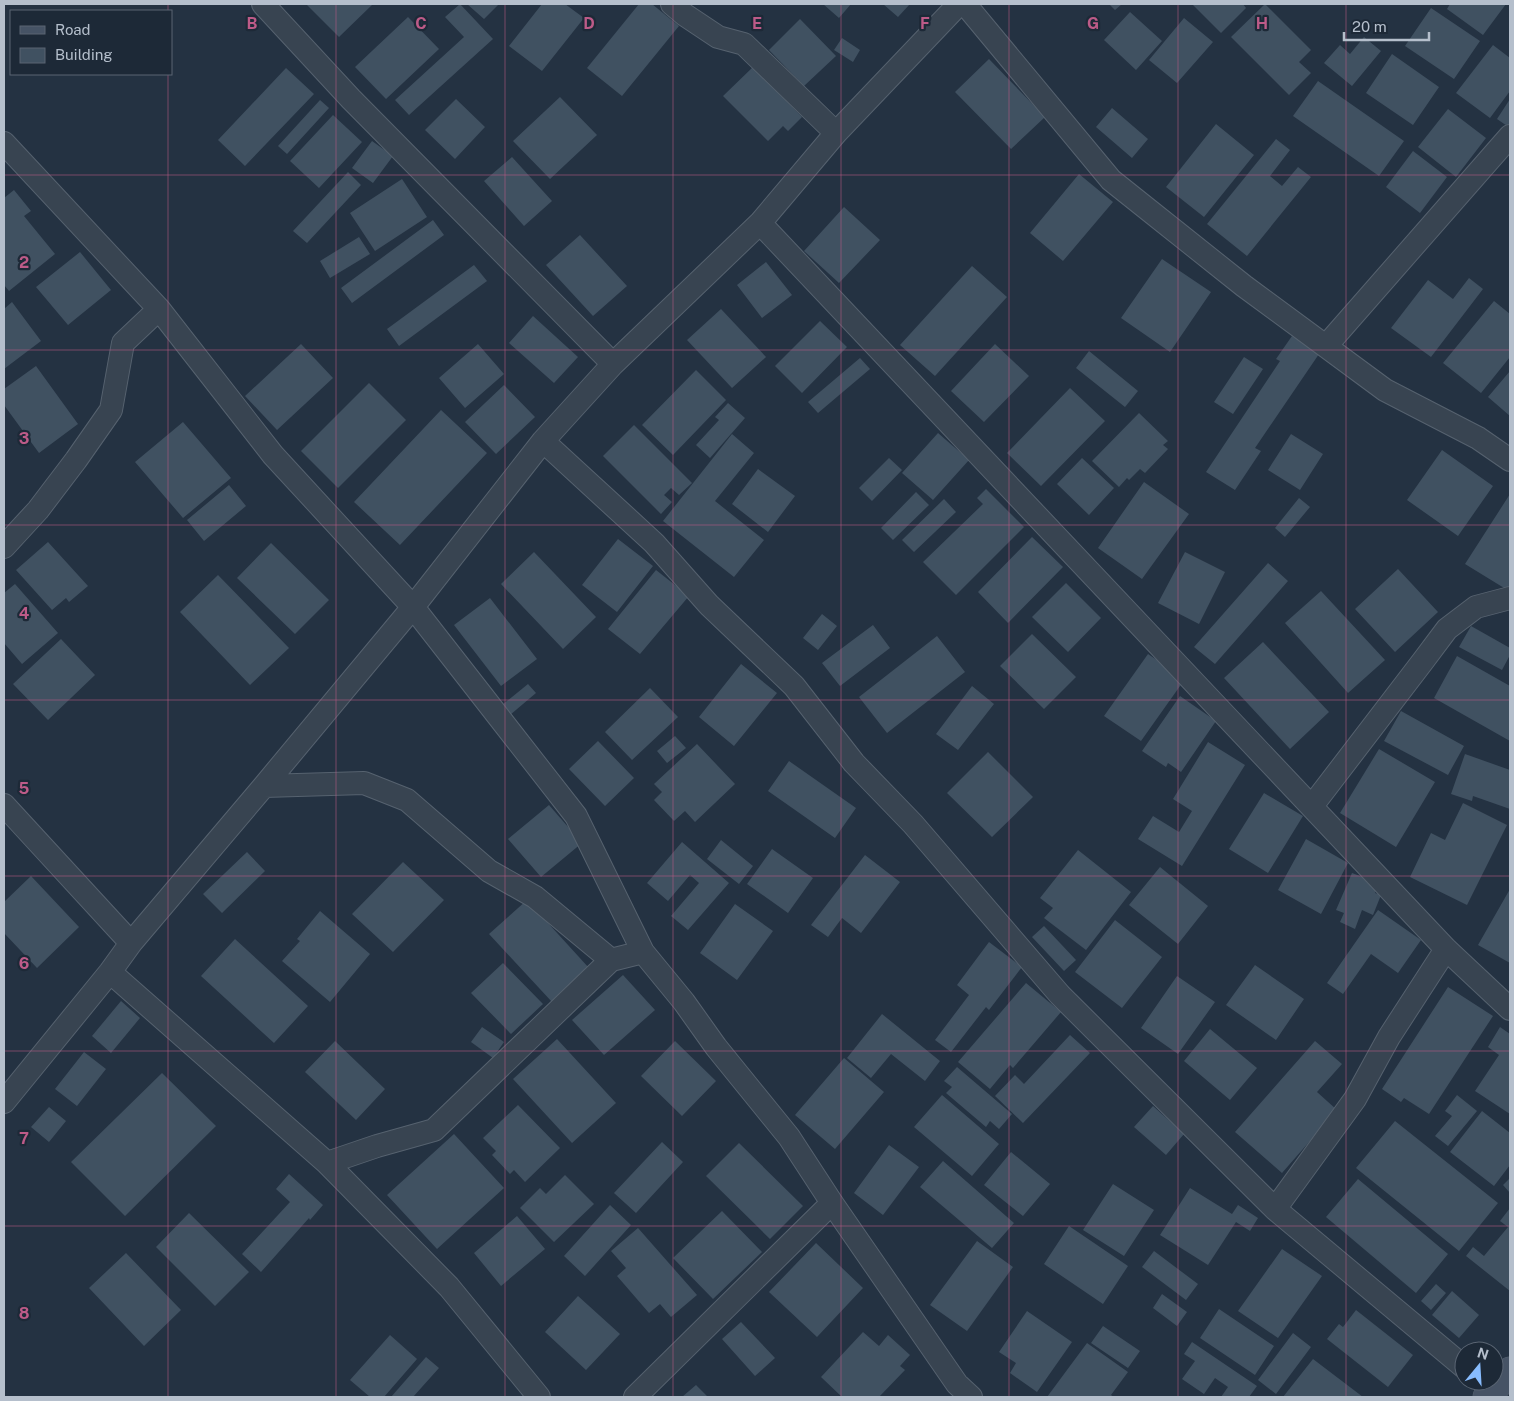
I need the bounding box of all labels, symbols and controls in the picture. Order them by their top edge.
legend [10,10,172,75]
scale bar [1344,10,1429,42]
text: B [247,14,258,33]
text: C [415,14,427,33]
text: D [583,14,595,33]
text: E [752,14,762,33]
text: F [920,14,930,33]
text: G [1087,14,1099,33]
text: H [1256,14,1268,33]
text: 20 m [1352,18,1387,35]
text: Road [55,21,91,38]
text: Building [55,46,113,63]
text: 2 [19,253,29,272]
text: 3 [19,429,29,448]
text: 4 [19,604,30,623]
text: 5 [19,779,30,798]
text: 6 [19,954,29,973]
text: 7 [19,1129,29,1148]
text: 8 [19,1304,30,1323]
north arrow [1454,1341,1504,1391]
text: N [1475,1344,1491,1363]

